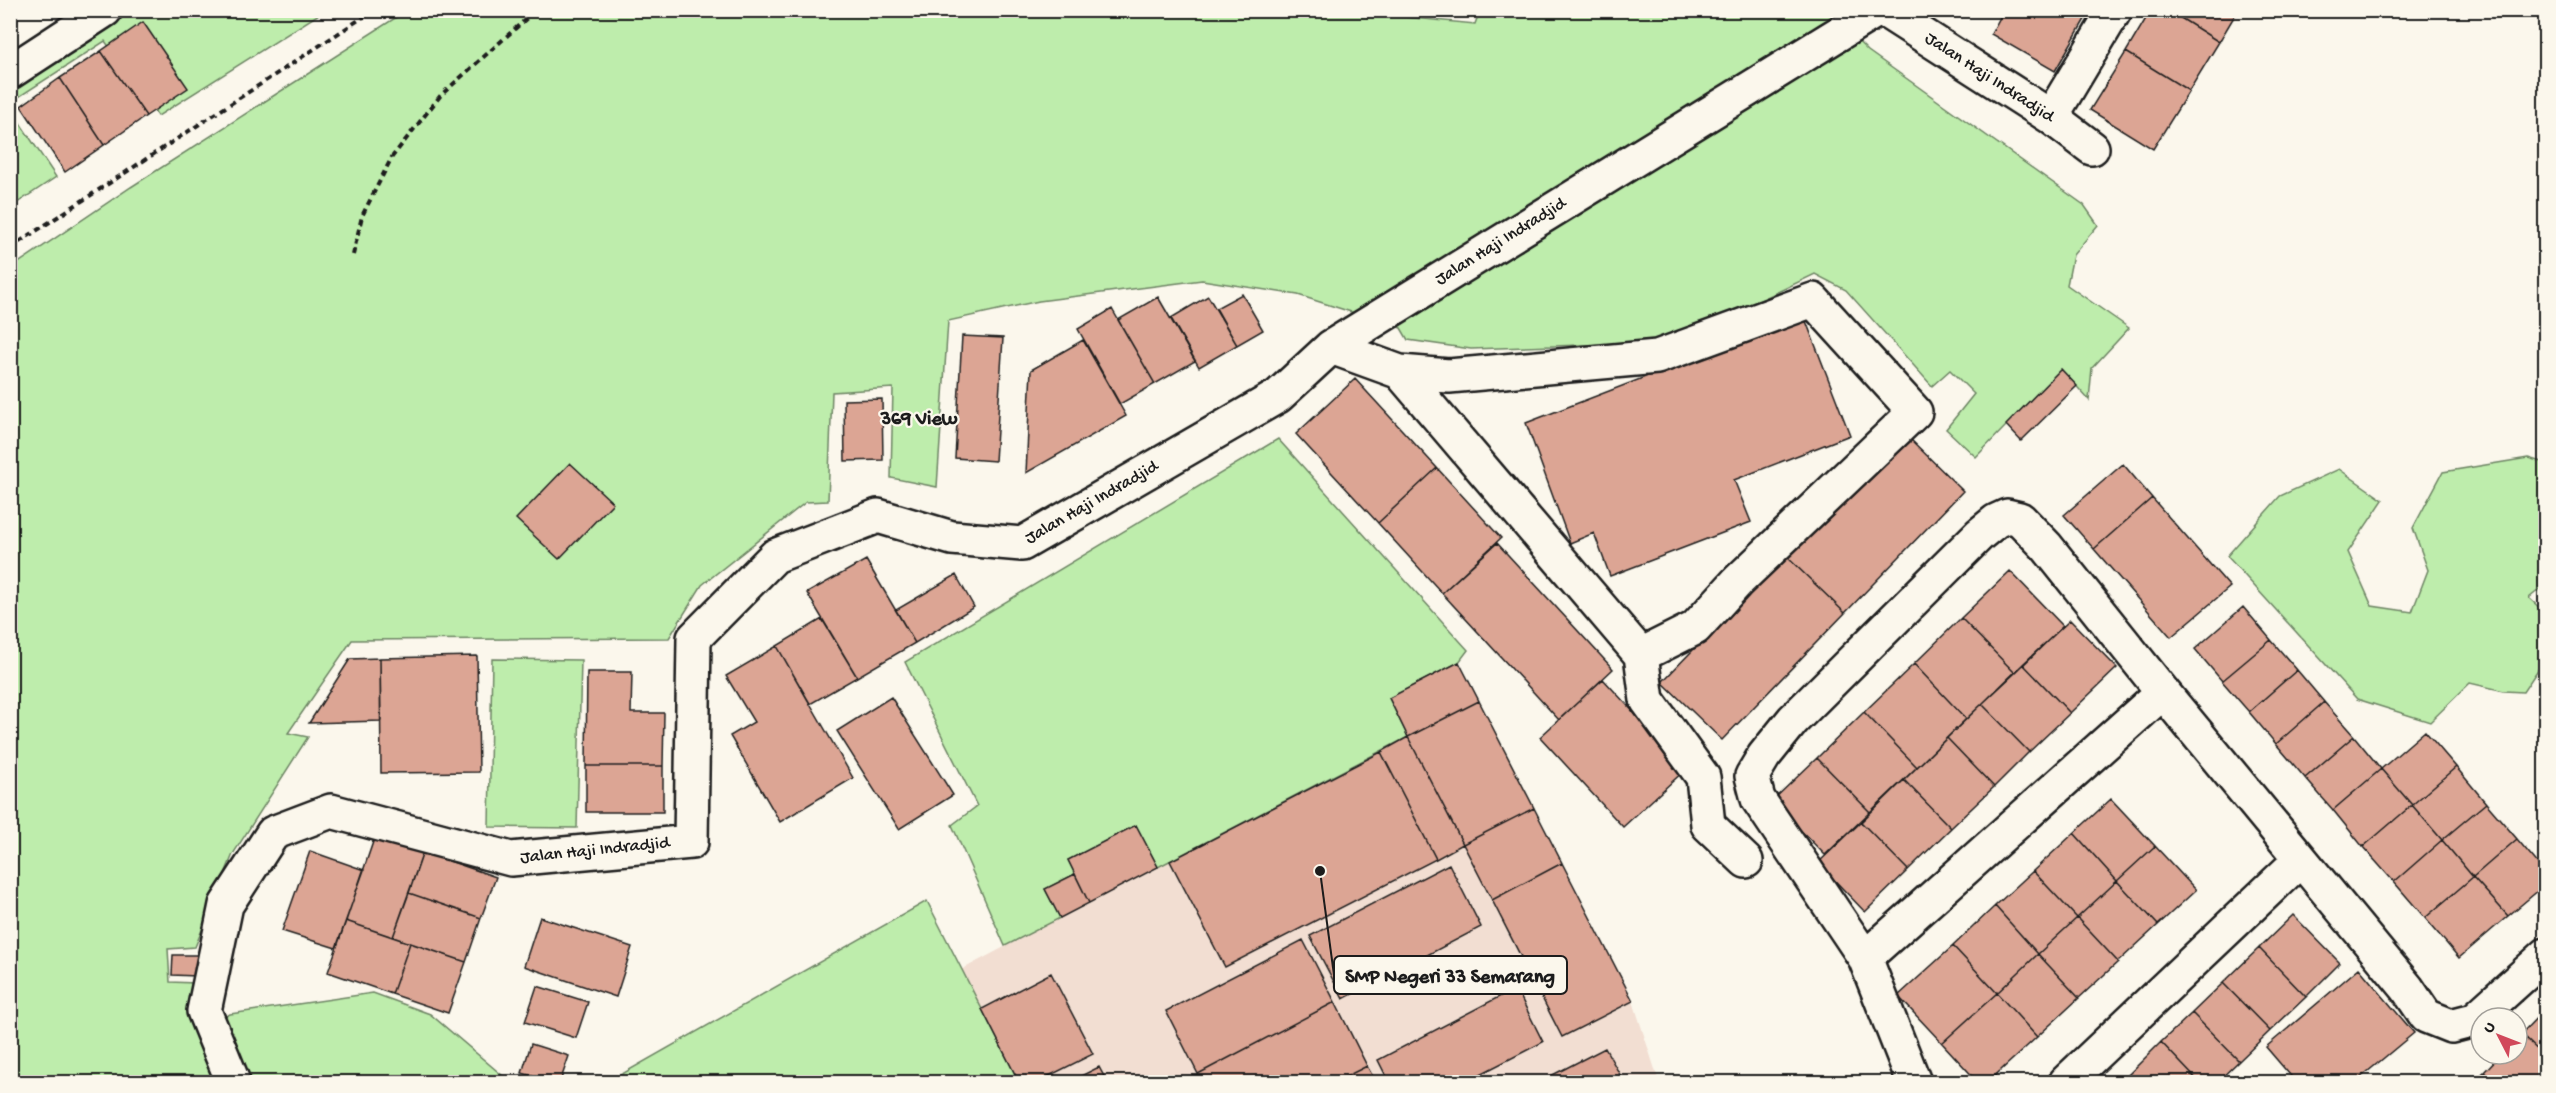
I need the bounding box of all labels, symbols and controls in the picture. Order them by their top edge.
street label: Jalan Haji Indradjid [1920,28,2059,128]
street label: Jalan Haji Indradjid [1432,193,1571,291]
district label: 369 View [880,409,958,432]
street label: Jalan Haji Indradjid [1022,456,1163,550]
street label: Jalan Haji Indradjid [519,833,672,869]
callout: SMP Negeri 33 Semarang [1334,956,1567,994]
text: SMP Negeri 33 Semarang [1345,967,1555,990]
north arrow [2469,1006,2529,1066]
text: U [2480,1018,2501,1038]

